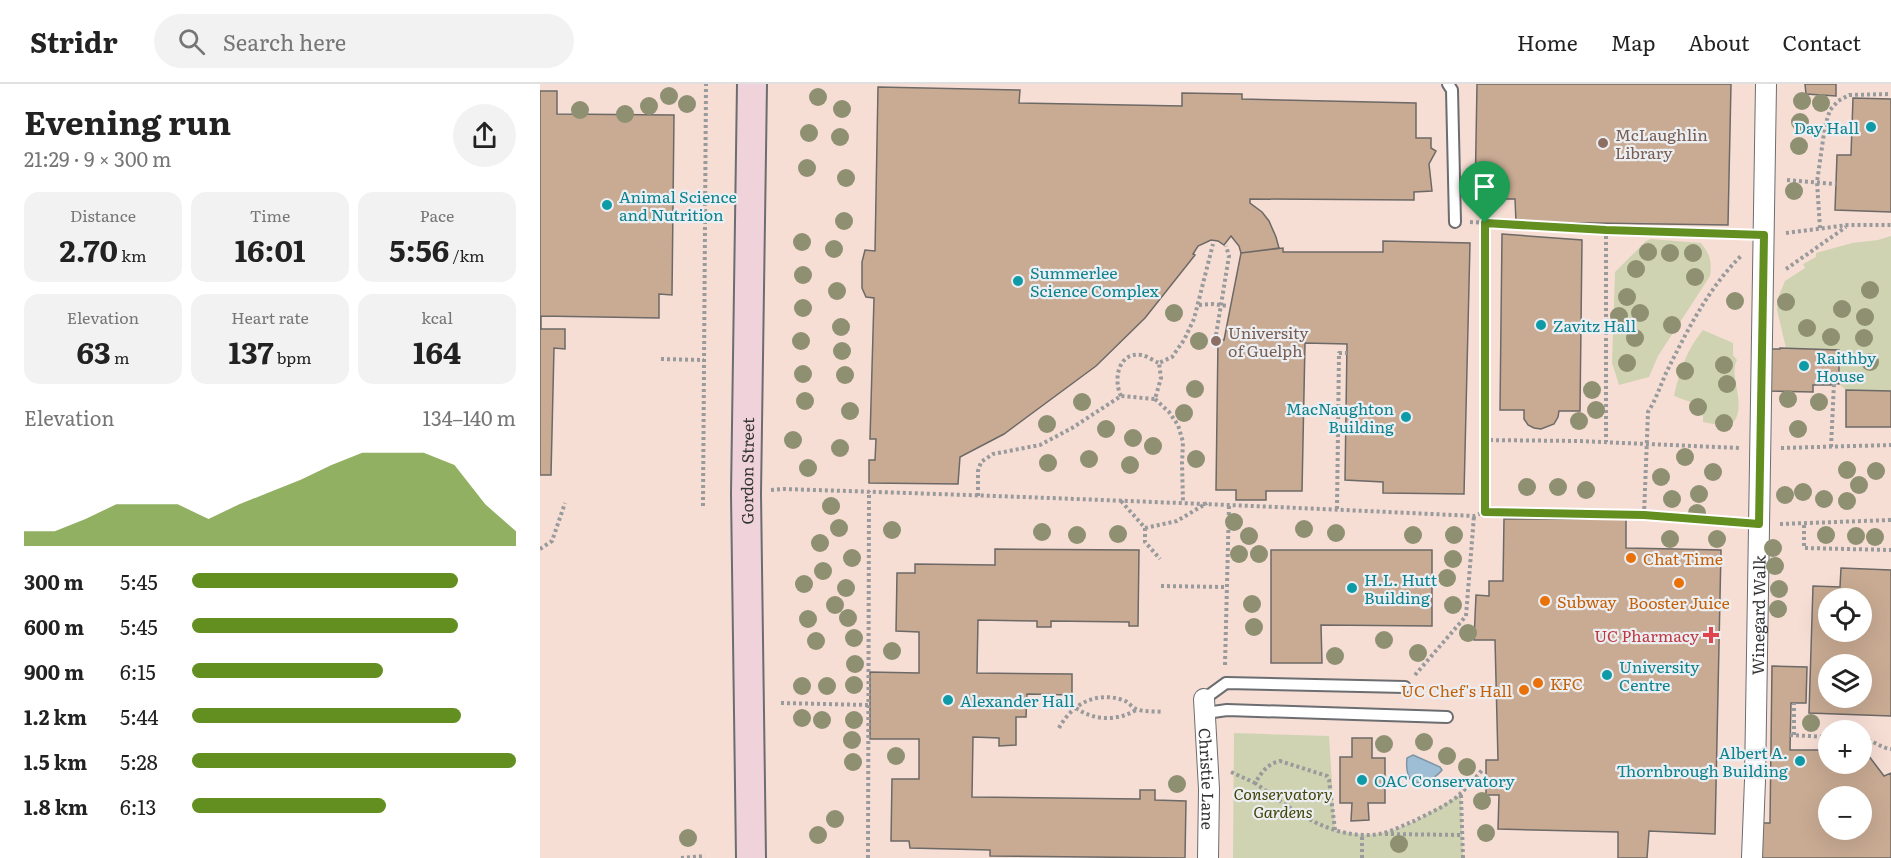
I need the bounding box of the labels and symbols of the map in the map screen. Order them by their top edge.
place label: Day Hall [1794,115,1859,139]
marker: Day Hall [1864,120,1878,134]
place label: McLaughlin Library [1615,122,1708,164]
marker: McLaughlin Library [1596,136,1610,150]
pin [1459,161,1510,223]
place label: Animal Science and Nutrition [619,184,737,226]
marker: Animal Science and Nutrition [600,198,614,212]
place label: Summerlee Science Complex [1030,260,1160,302]
marker: Summerlee Science Complex [1011,274,1025,288]
place label: Zavitz Hall [1553,313,1636,337]
marker: Zavitz Hall [1534,318,1548,332]
place label: University of Guelph [1228,320,1309,362]
marker: University of Guelph [1209,334,1223,348]
place label: Raithby House [1816,345,1877,387]
marker: Raithby House [1797,359,1811,373]
place label: MacNaughton Building [1286,396,1394,438]
marker: MacNaughton Building [1399,410,1413,424]
street label: Gordon Street [734,417,759,525]
place label: Chat Time [1643,546,1723,570]
marker: Chat Time [1624,551,1638,565]
street label: Winegard Walk [1745,555,1771,675]
place label: H.L. Hutt Building [1364,567,1438,609]
marker: Booster Juice [1672,576,1686,590]
marker: H.L. Hutt Building [1345,581,1359,595]
place label: Subway [1557,589,1617,613]
place label: Booster Juice [1628,590,1730,614]
marker: Subway [1538,594,1552,608]
place label: UC Pharmacy [1594,623,1700,647]
marker: UC Pharmacy [1704,628,1718,642]
place label: University Centre [1619,654,1700,696]
marker: University Centre [1600,668,1614,682]
place label: KFC [1550,671,1583,695]
marker: KFC [1531,676,1545,690]
place label: UC Chef's Hall [1401,678,1512,702]
marker: UC Chef's Hall [1517,683,1531,697]
place label: Alexander Hall [960,688,1075,712]
marker: Alexander Hall [941,693,955,707]
street label: Christie Lane [1194,727,1221,830]
place label: Albert A. Thornbrough Building [1617,740,1788,782]
marker: Albert A. Thornbrough Building [1793,754,1807,768]
place label: OAC Conservatory [1374,768,1516,792]
marker: OAC Conservatory [1355,773,1369,787]
park label: Conservatory Gardens [1233,781,1333,823]

